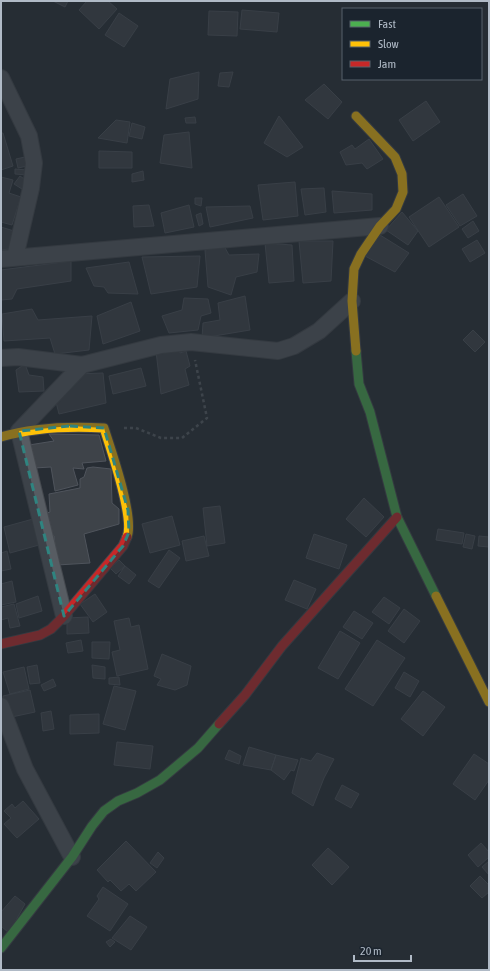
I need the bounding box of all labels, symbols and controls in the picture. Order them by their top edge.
legend [342,8,482,80]
text: Fast [378,17,396,31]
text: Slow [378,37,399,51]
text: Jam [378,57,396,71]
scale bar [354,937,411,963]
text: 20 m [360,944,382,958]

